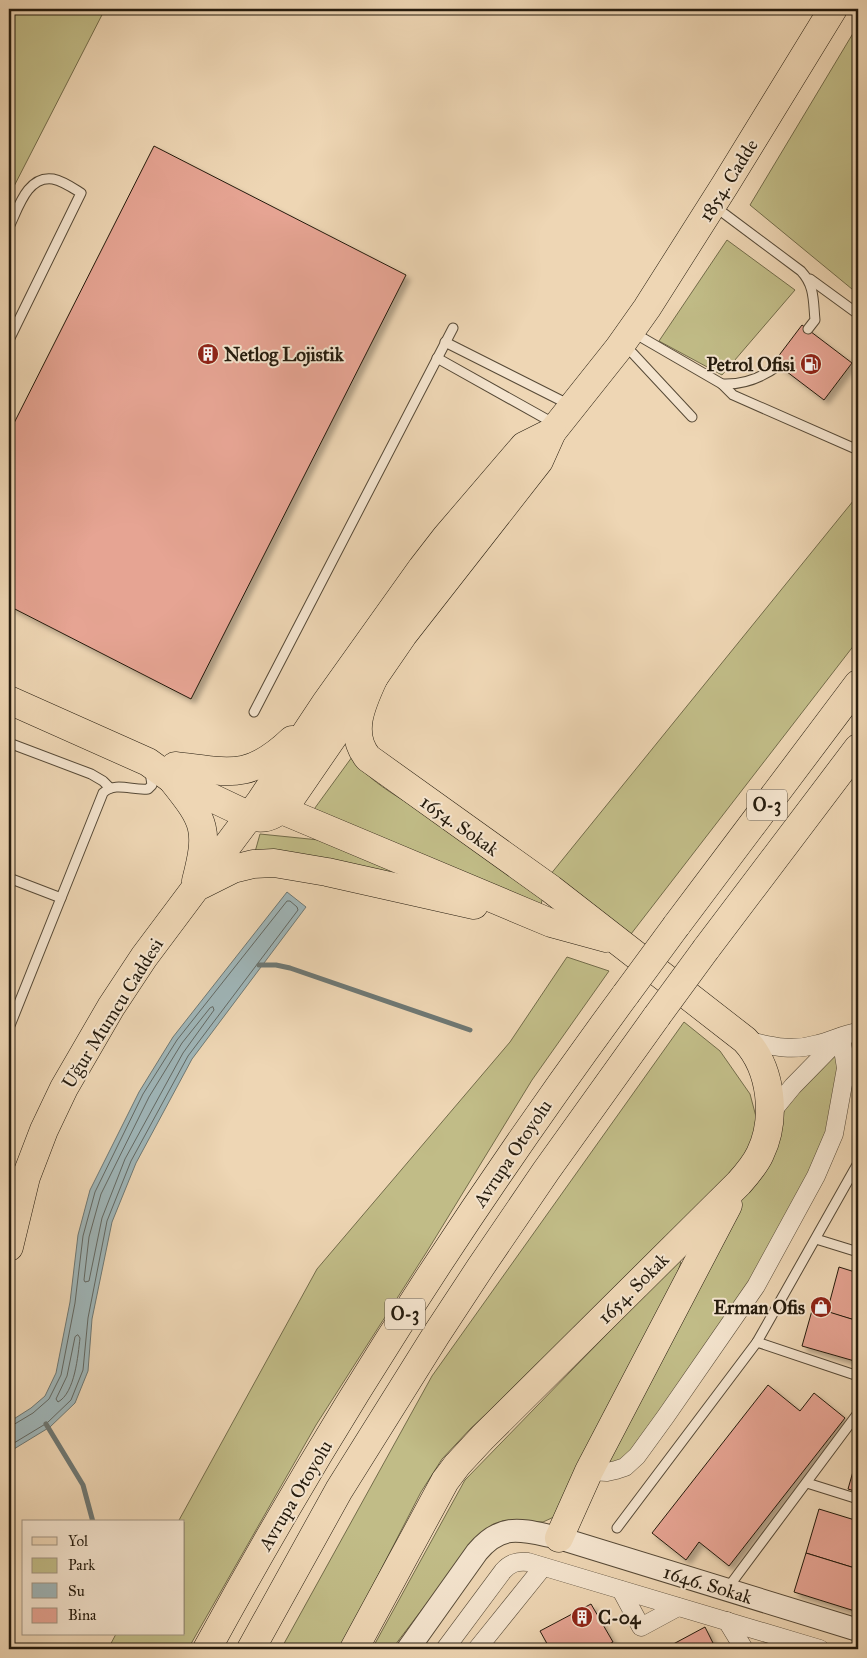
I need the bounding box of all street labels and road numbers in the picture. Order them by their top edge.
street label: 1854. Cadde [694,135,763,226]
street label: 1654. Sokak [416,790,504,861]
road number: O-3 [747,790,787,820]
street label: Uğur Mumcu Caddesi [57,934,169,1093]
street label: Avrupa Otoyolu [468,1095,557,1212]
street label: 1654. Sokak [593,1248,674,1329]
road number: O-3 [385,1298,425,1330]
street label: Avrupa Otoyolu [253,1436,337,1555]
street label: 1646. Sokak [661,1560,755,1609]

